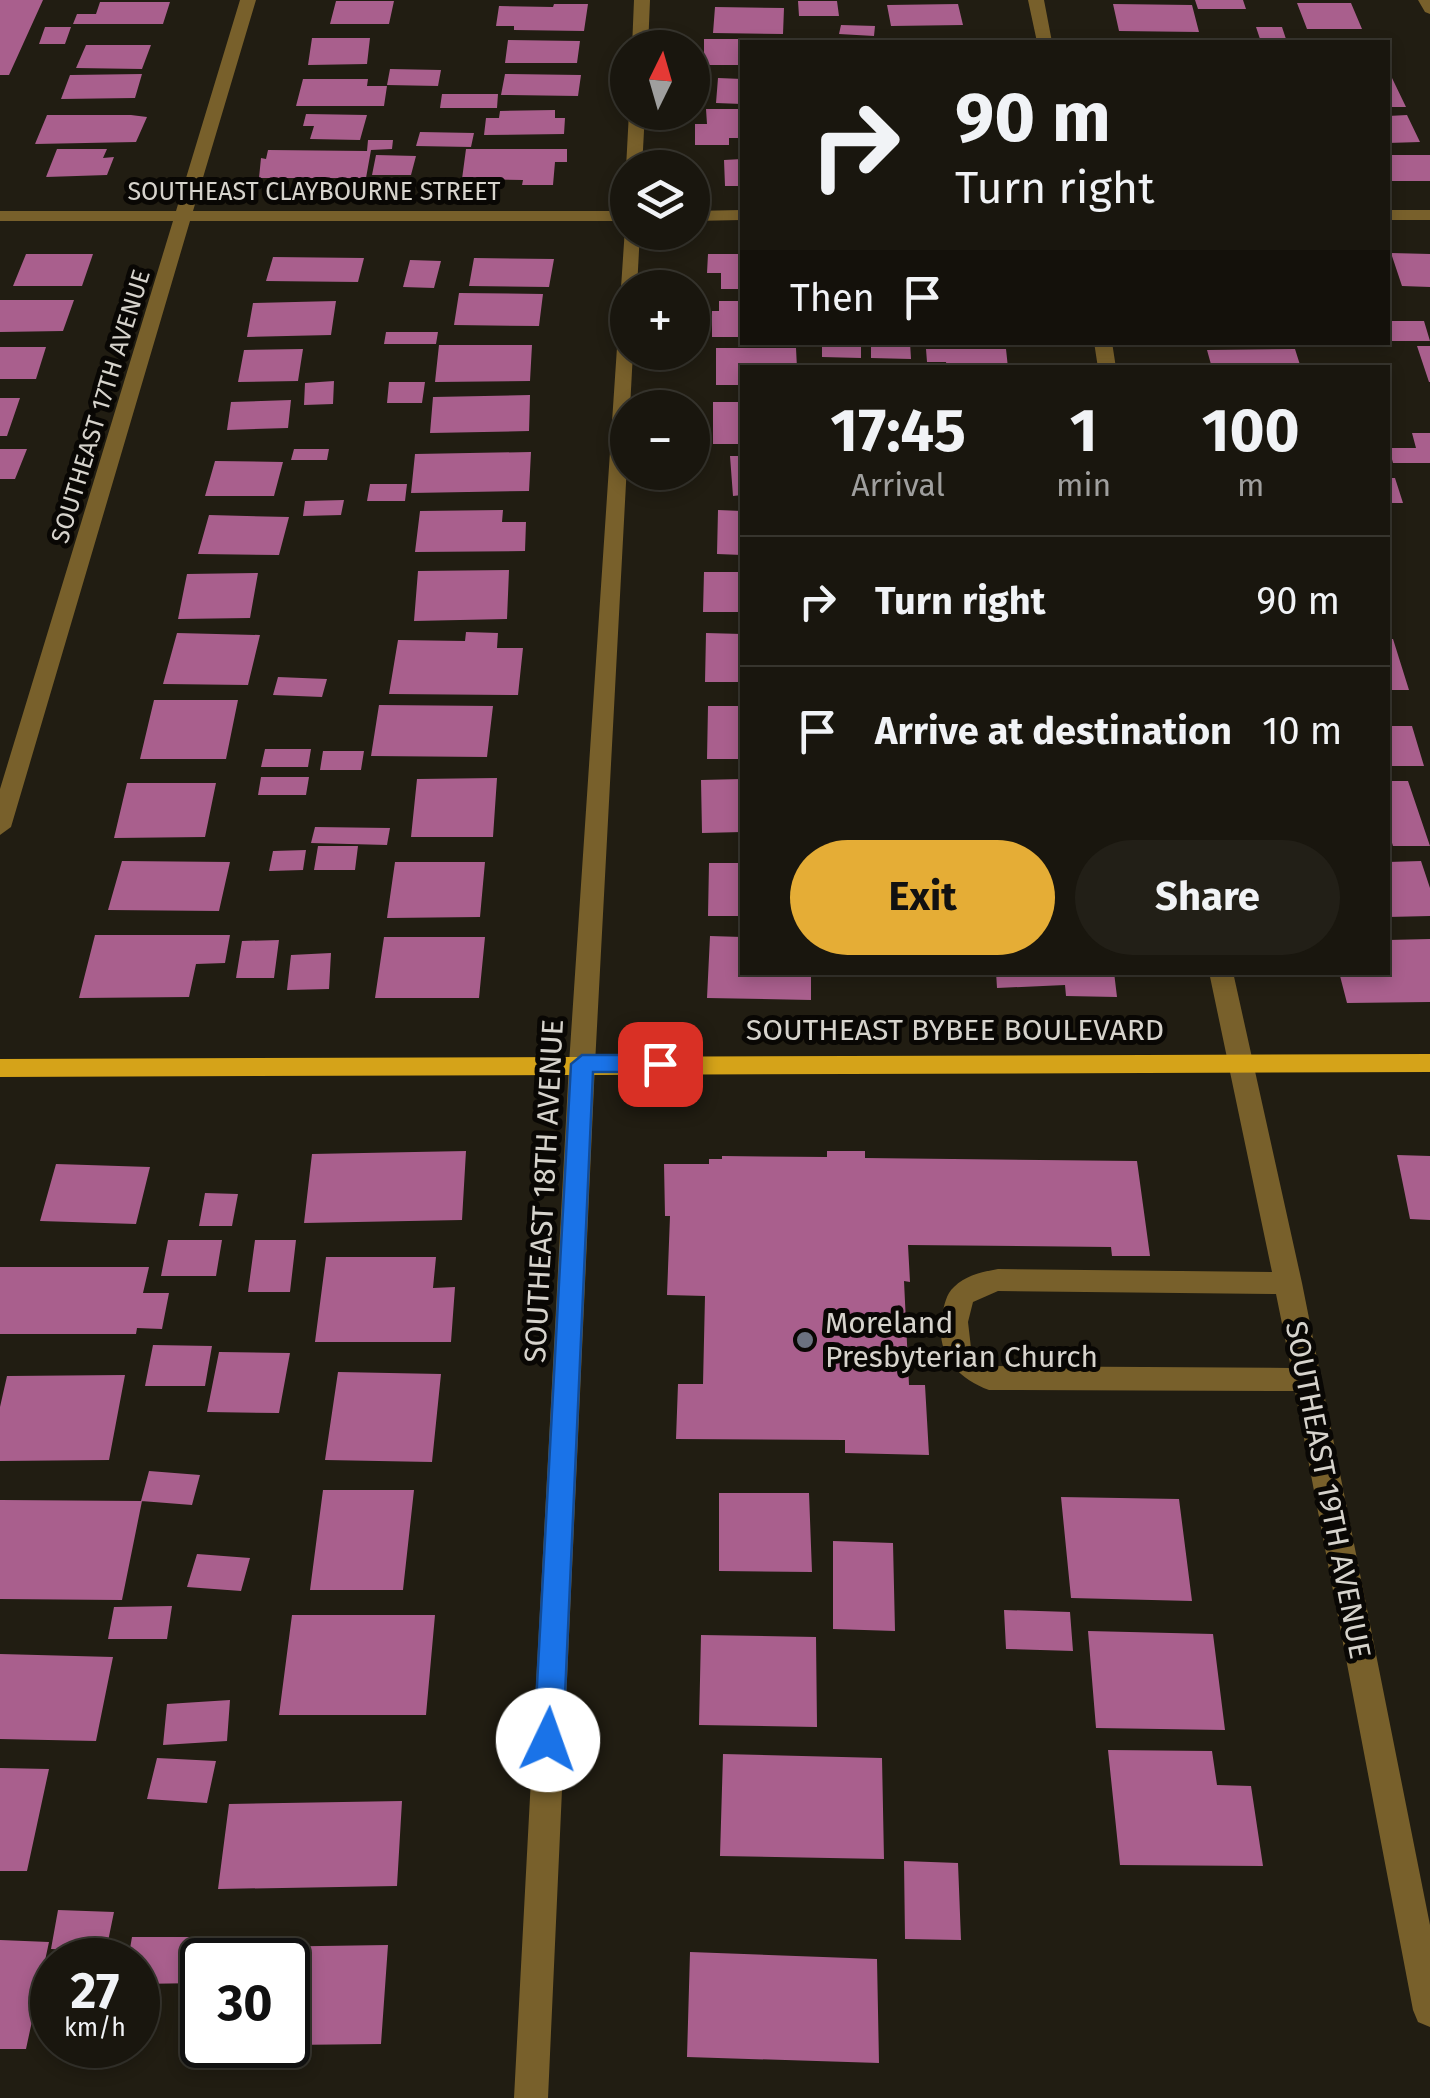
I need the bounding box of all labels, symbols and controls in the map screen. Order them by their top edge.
north arrow [610,30,710,130]
map controls [610,30,710,490]
text: 90 m [955,76,1111,160]
icon: right [790,80,920,210]
button: layers [610,150,710,250]
text: Turn right [955,161,1154,215]
street label: SOUTHEAST CLAYBOURNE STREET [127,177,501,207]
street label: SOUTHEAST 17TH AVENUE [45,266,157,547]
button: + [610,270,710,370]
icon: arrive [895,270,950,325]
text: Then [790,275,875,321]
button: − [610,390,710,490]
text: 17:45 [830,395,966,467]
text: 1 [1070,395,1098,467]
text: 100 [1202,395,1300,467]
text: Arrival [851,466,945,504]
text: min [1056,466,1111,504]
text: m [1237,466,1264,504]
icon: right [790,574,845,629]
text: Turn right [875,578,1045,624]
text: 90 m [1256,578,1340,624]
icon: arrive [790,704,845,759]
text: Arrive at destination [875,708,1232,754]
text: 10 m [1262,708,1342,754]
button: Exit [790,840,1055,955]
button: Share [1075,840,1340,955]
street label: SOUTHEAST BYBEE BOULEVARD [746,1012,1164,1048]
street label: SOUTHEAST 18TH AVENUE [517,1018,571,1364]
pin [618,1022,703,1107]
icon: arrive [633,1037,688,1092]
place label: Moreland Presbyterian Church [825,1305,1098,1375]
street label: SOUTHEAST 19TH AVENUE [1278,1318,1378,1662]
marker: Moreland Presbyterian Church [794,1329,816,1351]
position arrow [496,1688,600,1792]
speed limit sign: 30 [180,1938,310,2068]
text: 27 [71,1961,119,2021]
text: km/h [64,2013,126,2043]

